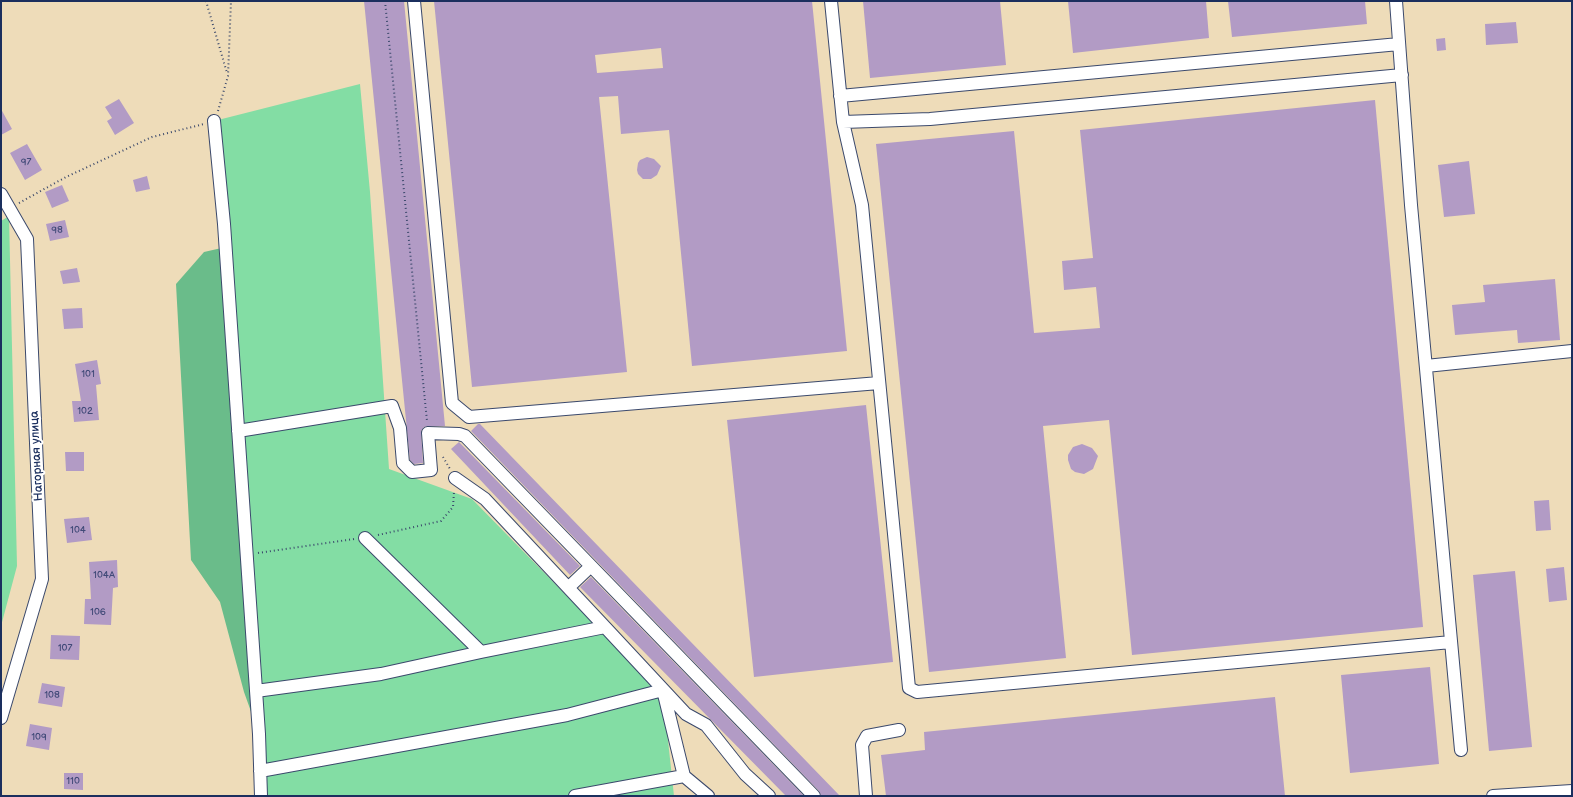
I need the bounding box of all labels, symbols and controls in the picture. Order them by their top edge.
house number: 97 [21,156,31,168]
house number: 98 [51,224,63,236]
house number: 101 [81,368,95,380]
house number: 102 [77,405,93,417]
street label: Нагорная улица [27,410,47,502]
house number: 104 [70,524,86,536]
house number: 104А [93,569,115,581]
house number: 106 [90,606,106,618]
house number: 107 [58,642,72,654]
house number: 108 [44,689,60,701]
house number: 109 [31,731,47,743]
house number: 110 [66,775,80,787]

